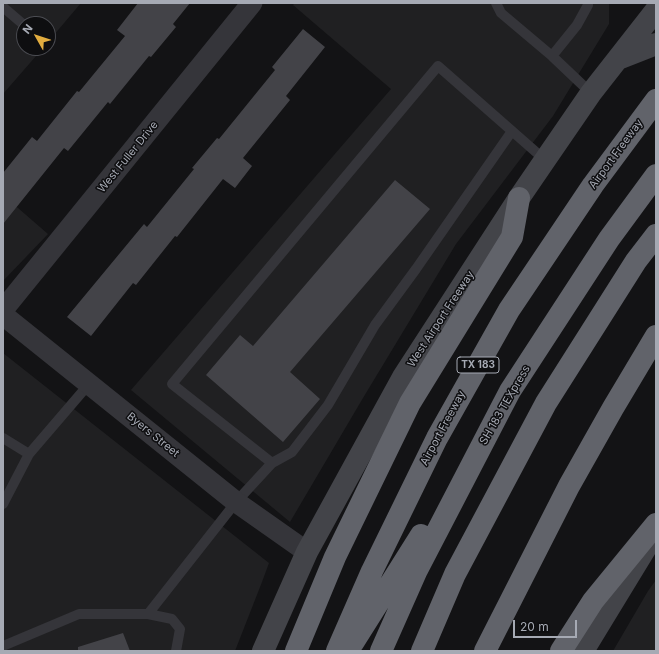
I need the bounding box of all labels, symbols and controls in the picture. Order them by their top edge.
north arrow [16,16,56,56]
text: N [19,21,36,37]
street label: Airport Freeway [586,117,646,191]
street label: West Fuller Drive [95,119,161,195]
street label: West Airport Freeway [405,268,477,370]
road number: TX 183 [457,357,499,373]
street label: SH 183 TEXpress [477,363,533,447]
street label: Airport Freeway [418,388,468,468]
street label: Byers Street [124,410,182,460]
scale bar [515,612,579,638]
text: 20 m [520,619,549,634]

